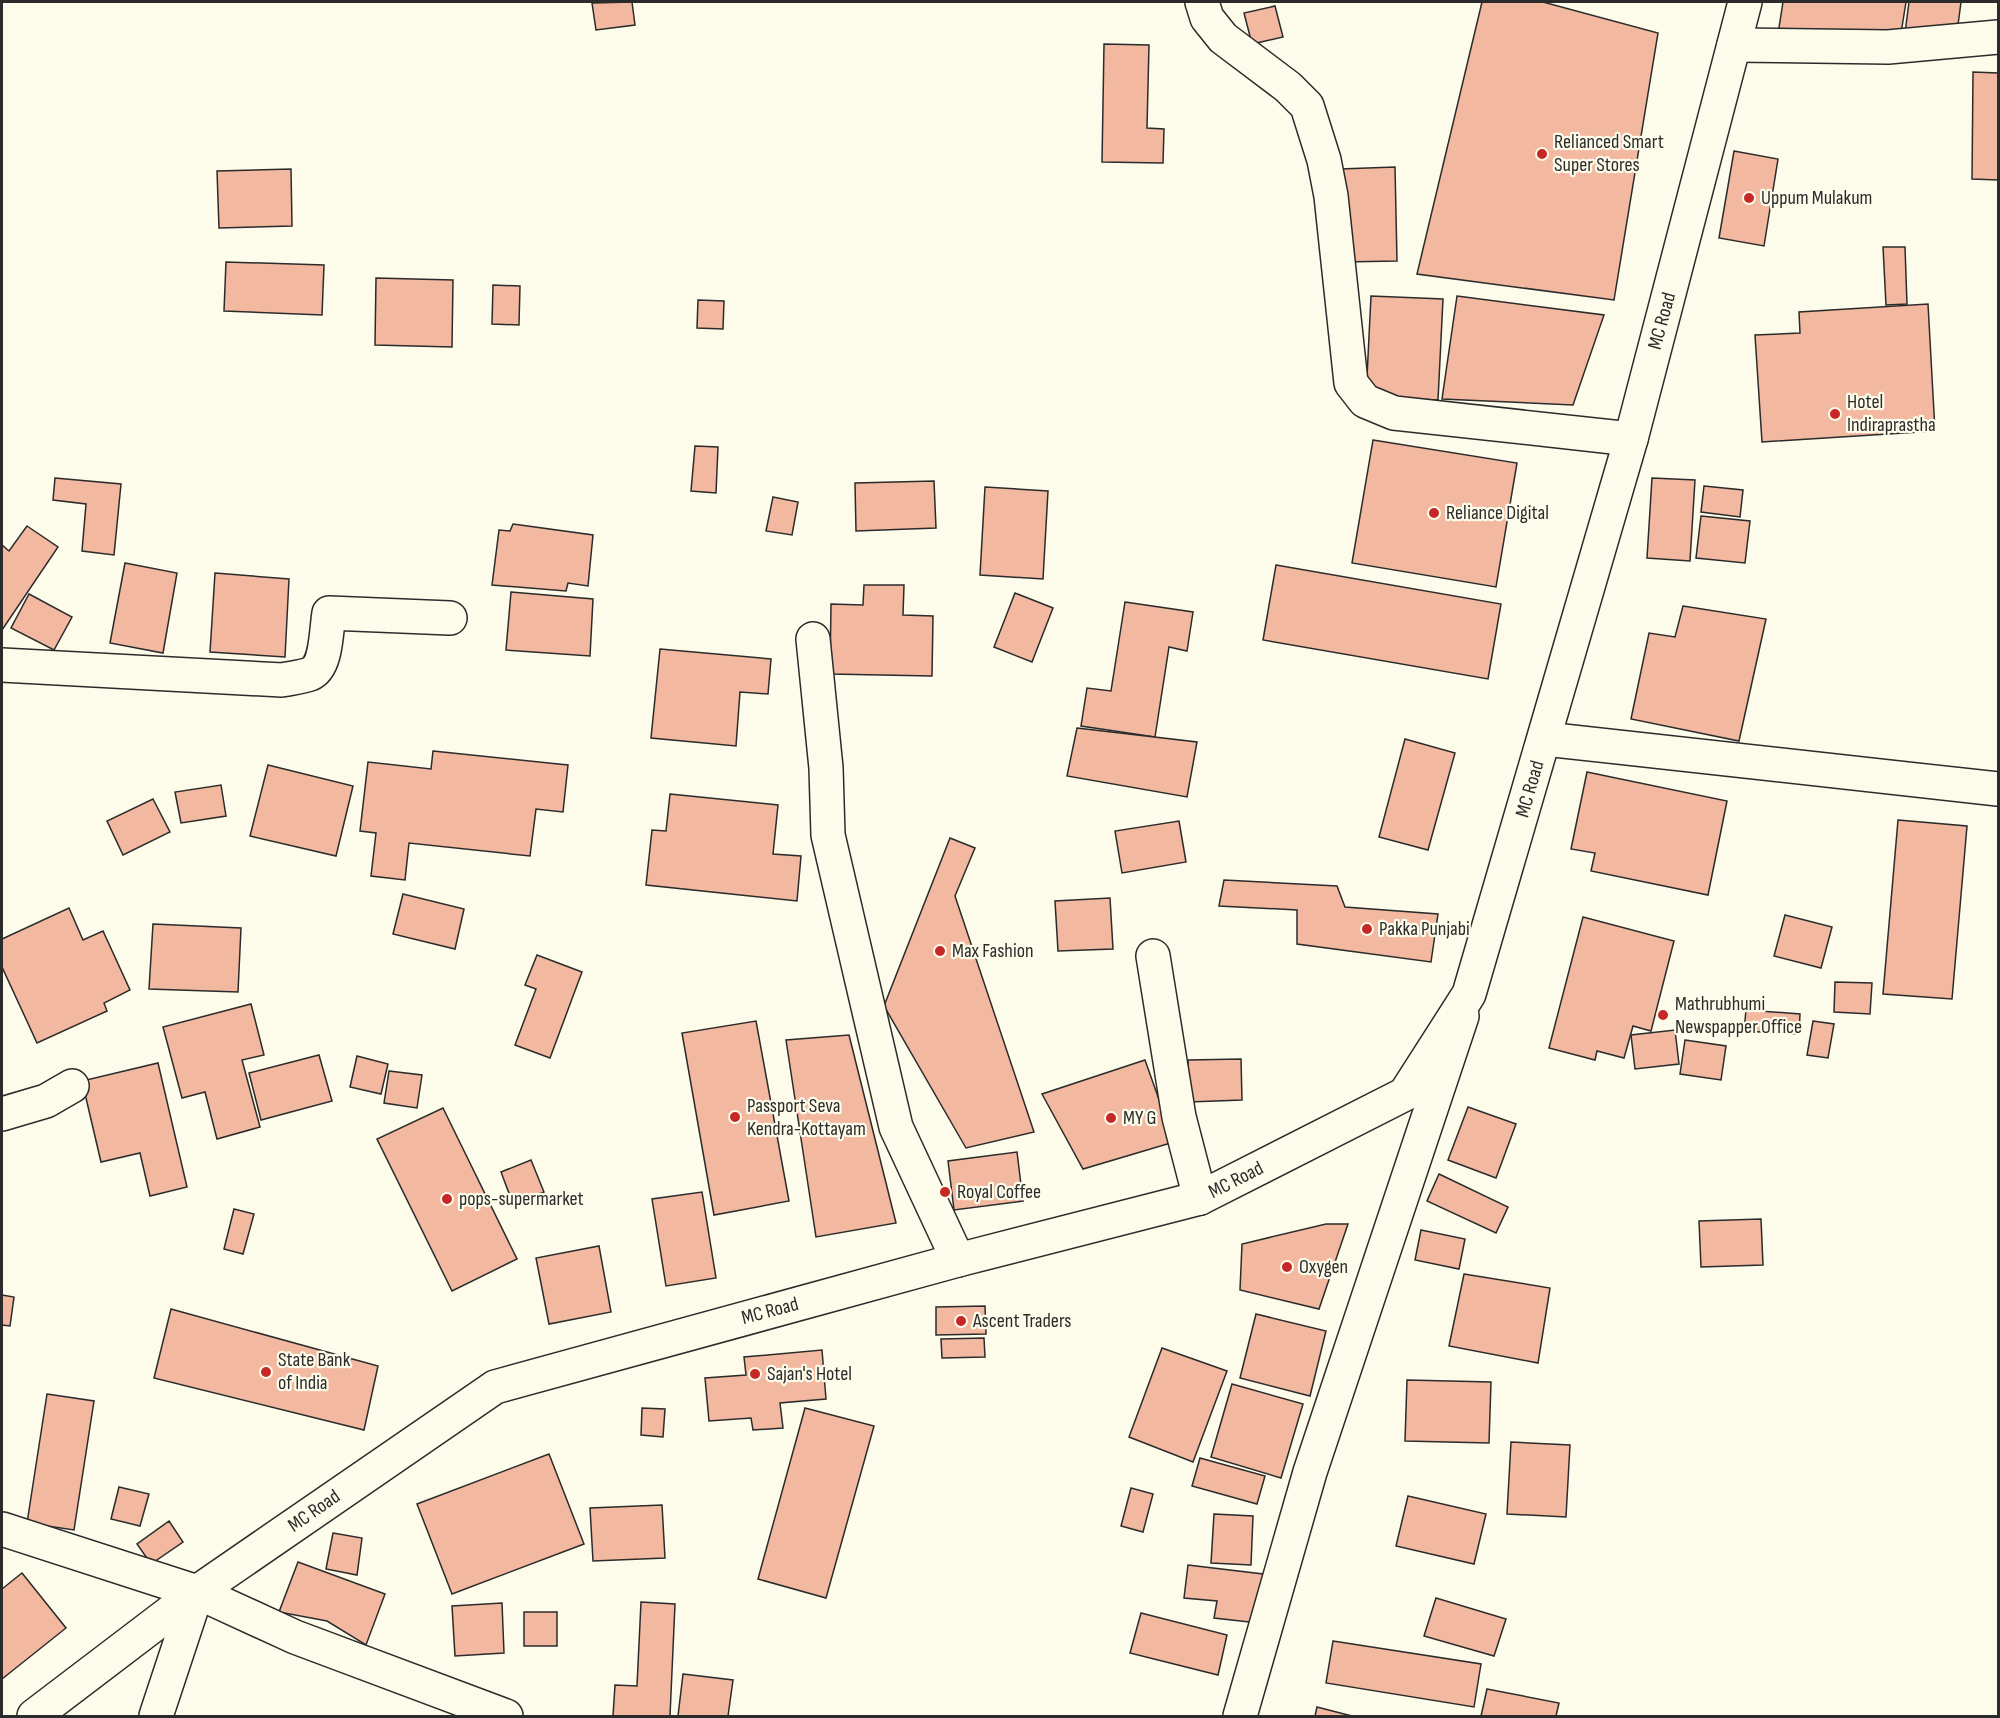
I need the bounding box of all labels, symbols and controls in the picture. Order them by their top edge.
place label: Relianced Smart Super Stores [1554,130,1664,177]
marker: Relianced Smart Super Stores [1535,147,1549,161]
place label: Uppum Mulakum [1761,186,1872,210]
marker: Uppum Mulakum [1742,191,1756,205]
street label: MC Road [1643,290,1681,352]
place label: Hotel Indiraprastha [1847,390,1936,437]
marker: Hotel Indiraprastha [1828,407,1842,421]
place label: Reliance Digital [1446,501,1549,525]
marker: Reliance Digital [1427,506,1441,520]
street label: MC Road [1510,758,1550,820]
place label: Pakka Punjabi [1379,917,1470,941]
marker: Pakka Punjabi [1360,922,1374,936]
place label: Max Fashion [952,939,1034,963]
marker: Max Fashion [933,944,947,958]
place label: Mathrubhumi Newspapper Office [1675,992,1802,1039]
marker: Mathrubhumi Newspapper Office [1656,1008,1670,1022]
place label: Passport Seva Kendra-Kottayam [747,1094,866,1141]
place label: MY G [1123,1106,1156,1130]
marker: Passport Seva Kendra-Kottayam [728,1110,742,1124]
marker: MY G [1104,1111,1118,1125]
street label: MC Road [1205,1156,1267,1204]
place label: Royal Coffee [957,1180,1041,1204]
marker: Royal Coffee [938,1185,952,1199]
place label: pops-supermarket [459,1187,584,1211]
marker: pops-supermarket [440,1192,454,1206]
place label: Oxygen [1299,1255,1348,1279]
marker: Oxygen [1280,1260,1294,1274]
street label: MC Road [739,1292,801,1330]
place label: Ascent Traders [972,1309,1072,1333]
marker: Ascent Traders [954,1314,968,1328]
place label: State Bank of India [278,1348,351,1395]
place label: Sajan's Hotel [767,1362,852,1386]
marker: State Bank of India [259,1365,273,1379]
marker: Sajan's Hotel [748,1367,762,1381]
street label: MC Road [283,1485,345,1537]

